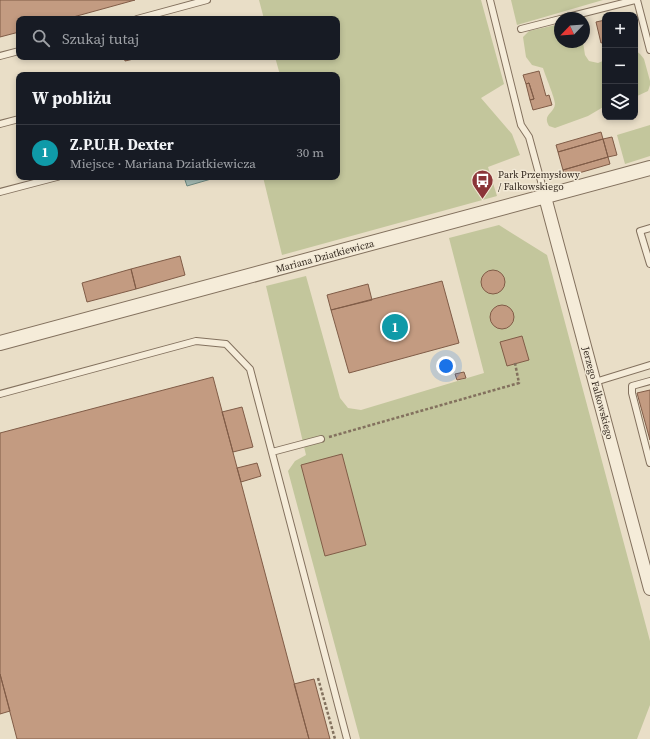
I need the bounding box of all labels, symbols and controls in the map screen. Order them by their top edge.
north arrow [554,12,590,48]
map controls [602,12,638,120]
button: + [602,12,638,48]
search box [16,16,340,60]
icon: search [30,27,52,49]
text: Szukaj tutaj [62,28,139,49]
button: − [602,48,638,84]
button: layers [602,84,638,120]
text: W pobliżu [32,86,111,110]
text: Z.P.U.H. Dexter [70,134,174,155]
text: 1 [41,144,49,161]
text: 30 m [296,144,324,161]
text: Miejsce · Mariana Dziatkiewicza [70,155,256,172]
bus stop icon: Park Przemysłowy / Falkowskiego [469,167,495,200]
place label: Park Przemysłowy / Falkowskiego [498,168,581,193]
street label: Mariana Dziatkiewicza [274,236,376,275]
pin: 1 [382,312,408,342]
street label: Jerzego Falkowskiego [579,344,617,441]
your location [436,356,456,376]

